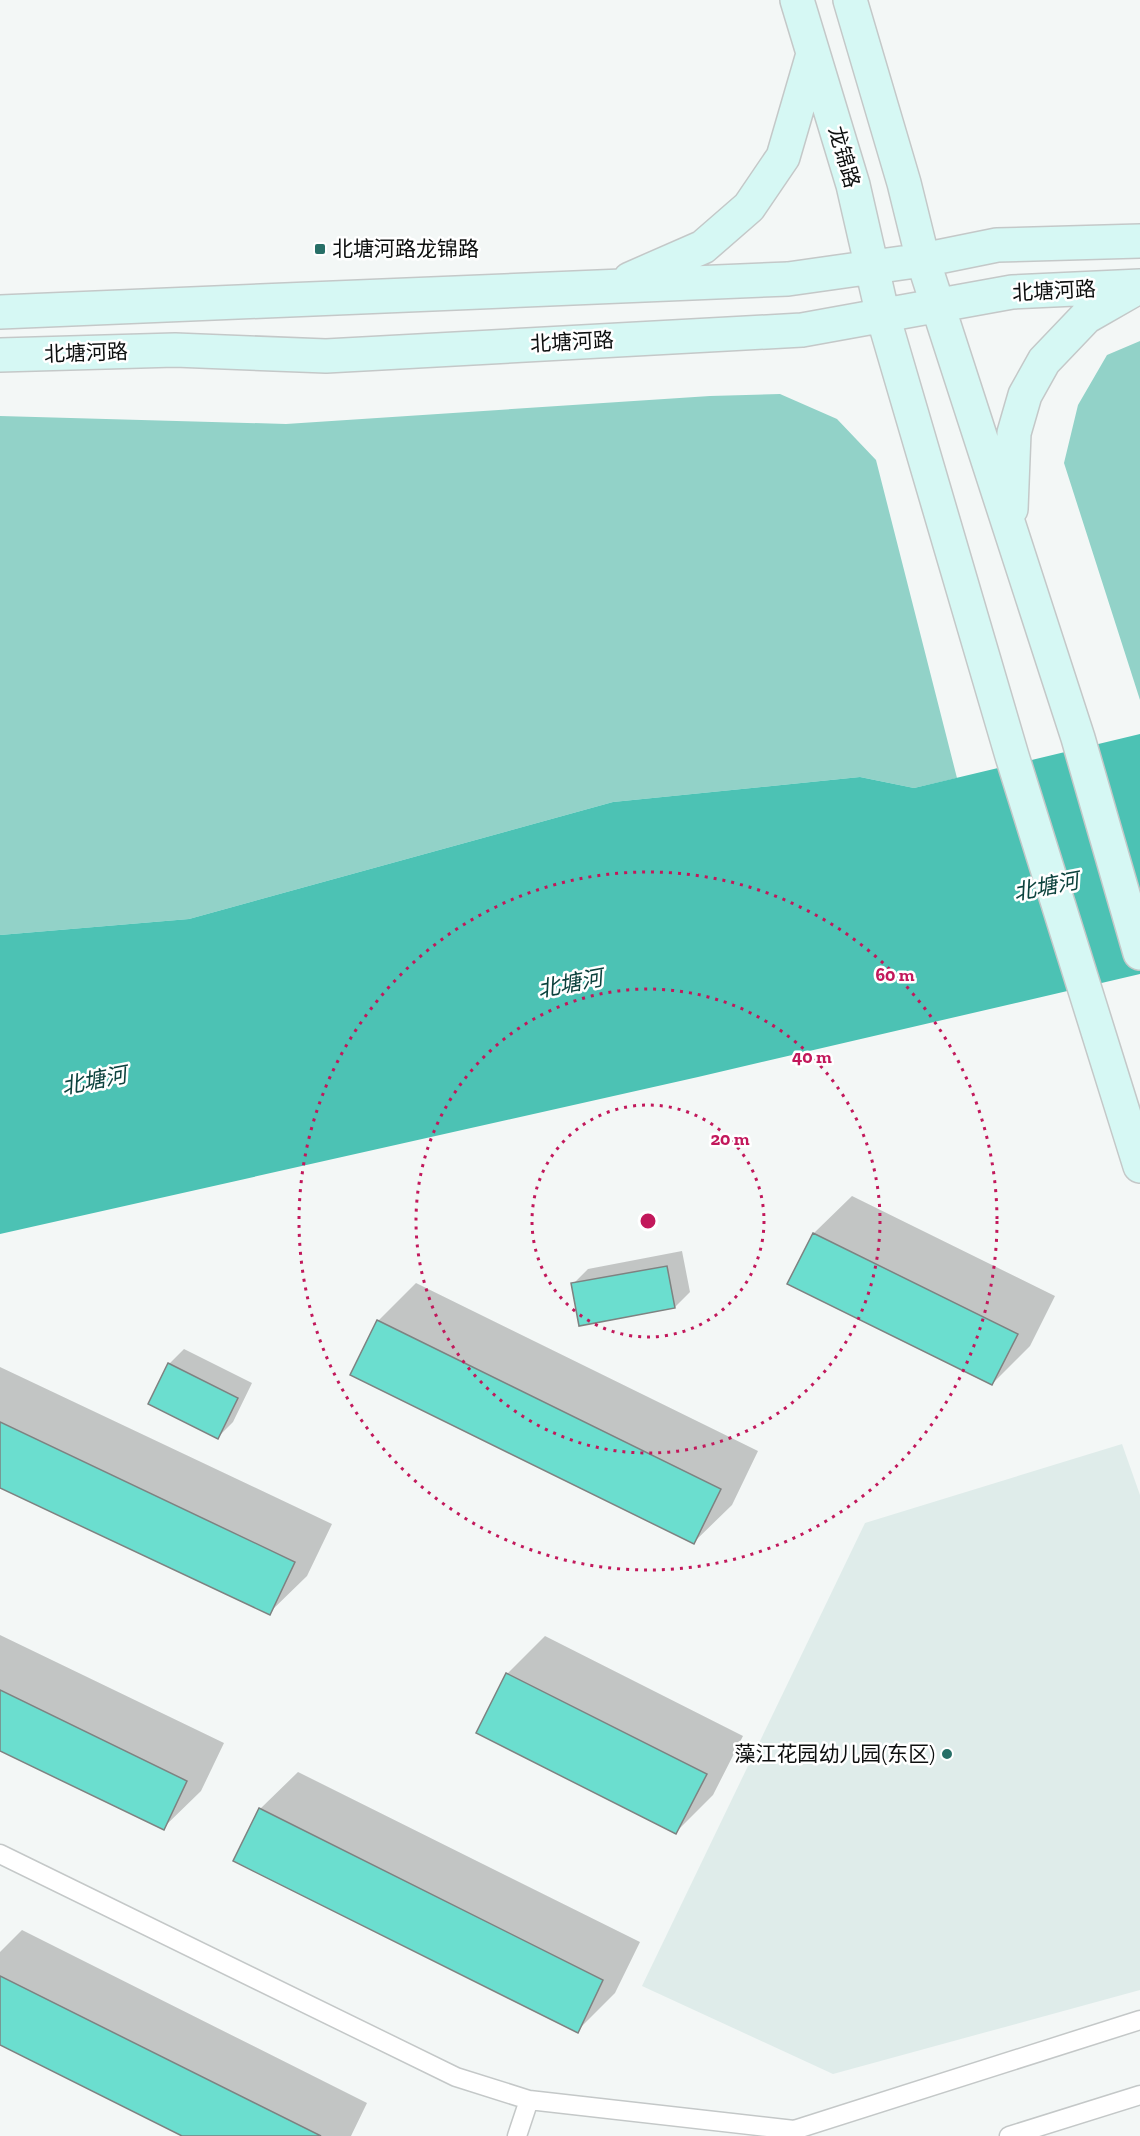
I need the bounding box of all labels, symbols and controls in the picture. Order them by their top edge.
street label: 龙锦路 [824,123,865,191]
place label: 北塘河路龙锦路 [332,236,479,261]
marker: 北塘河路龙锦路 [313,242,327,256]
street label: 北塘河路 [1011,276,1097,305]
street label: 北塘河路 [529,327,615,356]
street label: 北塘河路 [44,339,128,366]
water label: 北塘河 [1011,866,1085,906]
water label: 北塘河 [535,963,609,1003]
text: 60 m [875,964,915,986]
text: 40 m [792,1046,832,1068]
water label: 北塘河 [59,1060,133,1100]
text: 20 m [710,1128,750,1150]
centre of rings [638,1211,658,1231]
place label: 藻江花园幼儿园(东区) [734,1741,935,1766]
marker: 藻江花园幼儿园(东区) [940,1747,954,1761]

